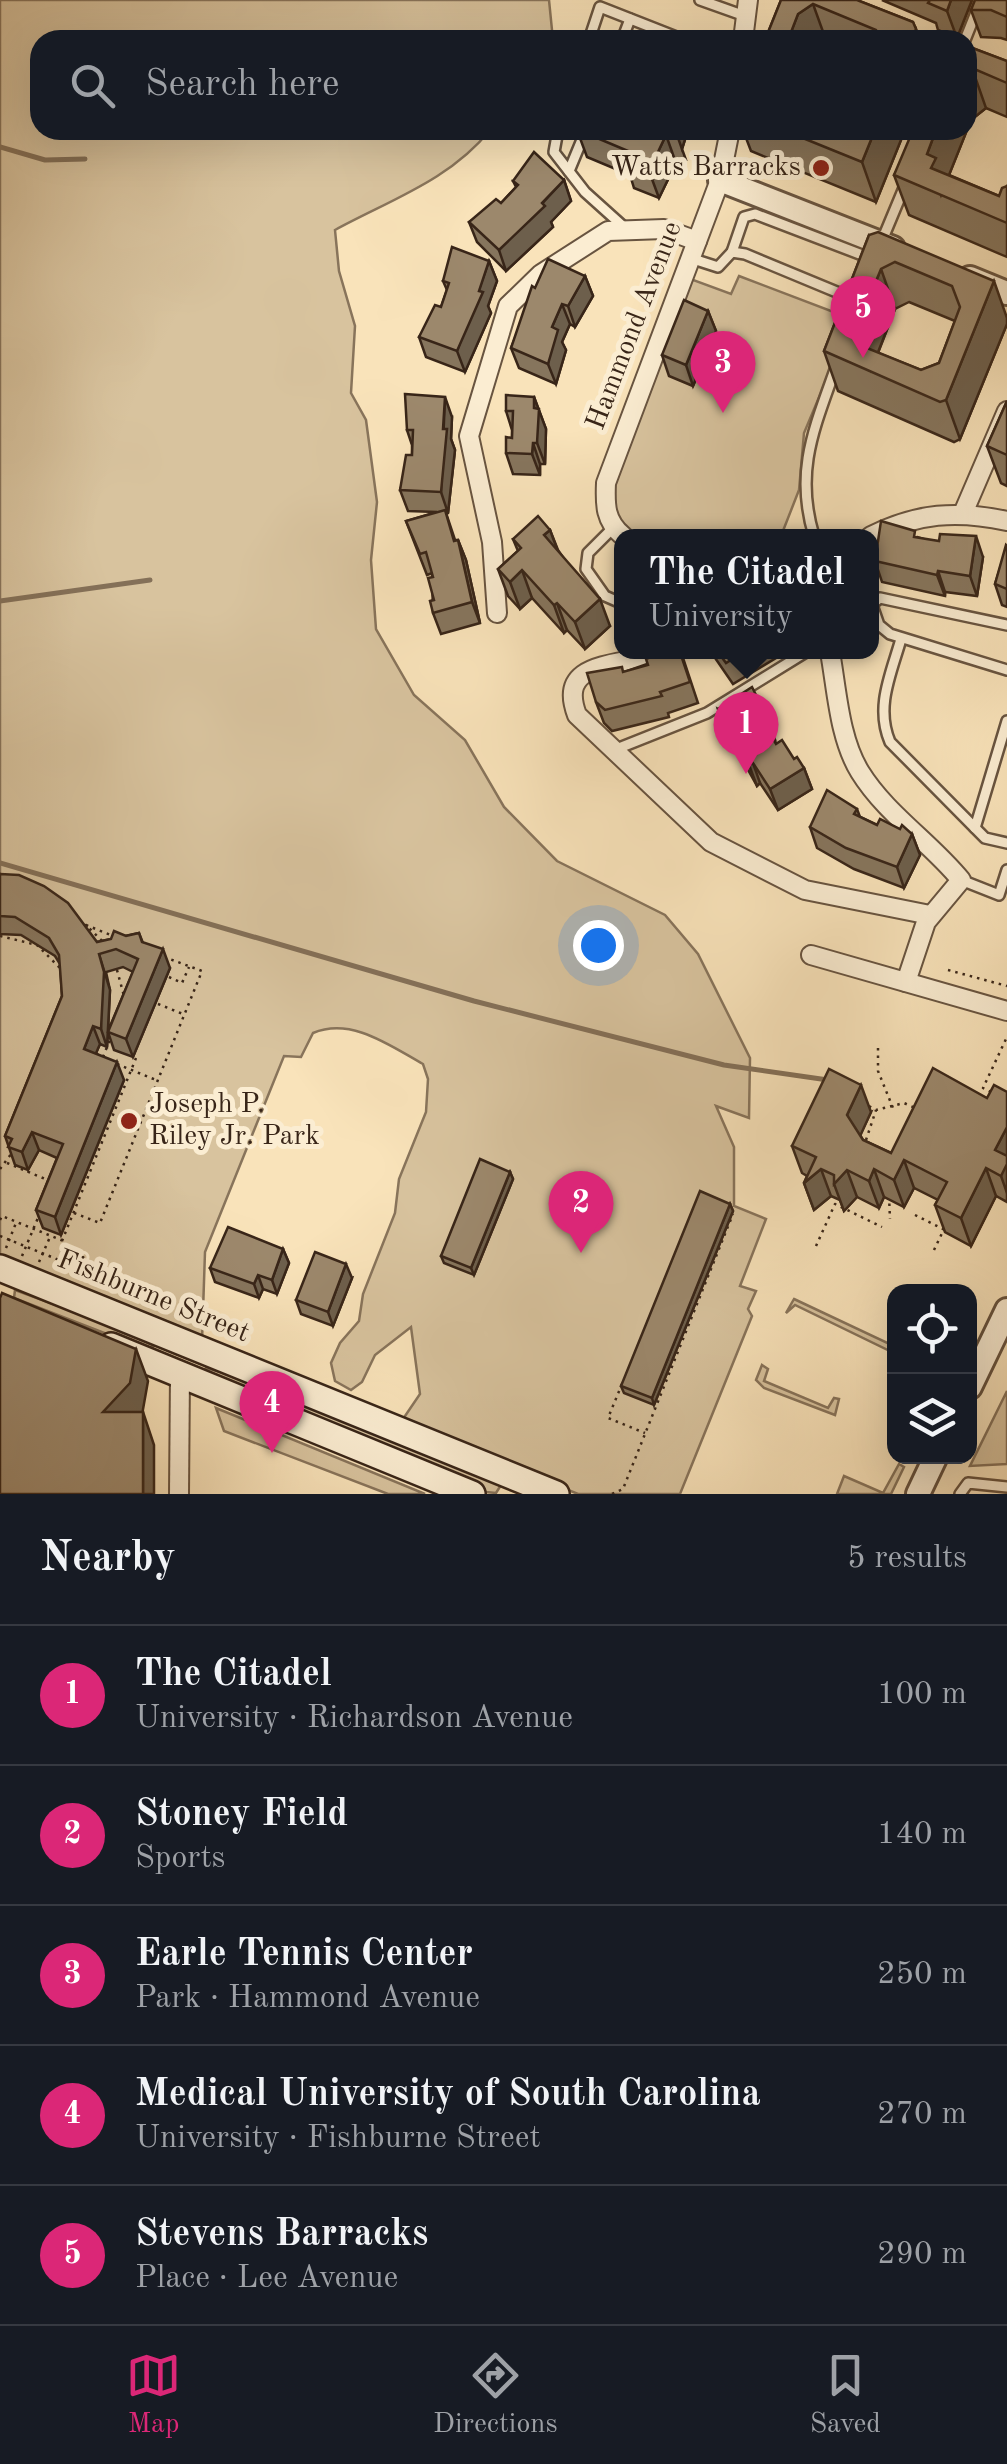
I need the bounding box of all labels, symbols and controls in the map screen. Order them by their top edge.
search box [30,30,977,140]
icon: search [65,58,120,113]
text: Search here [145,66,340,104]
place label: Watts Barracks [611,154,801,182]
marker: Watts Barracks [810,157,832,179]
street label: Hammond Avenue [582,218,688,434]
pin: 5 [830,276,896,358]
pin: 3 [690,330,756,413]
popup [614,529,879,659]
text: The Citadel [648,555,845,593]
text: University [648,602,793,634]
pin: 1 [714,692,778,774]
your location [573,920,624,971]
place label: Joseph P. Riley Jr. Park [149,1091,320,1151]
marker: Joseph P. Riley Jr. Park [118,1110,140,1132]
pin: 2 [548,1170,614,1253]
street label: Fishburne Street [53,1246,253,1348]
map controls [887,1284,977,1464]
button: locate [887,1284,977,1374]
pin: 4 [240,1370,304,1453]
button: layers [887,1374,977,1464]
text: Nearby [40,1538,176,1580]
text: 5 results [847,1543,967,1575]
text: The Citadel [135,1656,332,1694]
text: 1 [63,1679,82,1711]
text: 100 m [877,1679,967,1711]
text: University · Richardson Avenue [135,1703,573,1735]
text: Stoney Field [135,1796,348,1834]
text: 2 [63,1819,82,1851]
text: 140 m [877,1819,967,1851]
text: Sports [135,1843,226,1875]
text: Earle Tennis Center [135,1936,473,1974]
text: 3 [63,1959,82,1991]
text: 250 m [877,1959,967,1991]
text: Park · Hammond Avenue [135,1983,480,2015]
text: Medical University of South Carolina [135,2076,761,2114]
text: 4 [63,2099,82,2131]
text: 270 m [877,2099,967,2131]
text: University · Fishburne Street [135,2123,541,2155]
text: Stevens Barracks [135,2216,428,2254]
text: 5 [63,2239,82,2271]
text: 290 m [877,2239,967,2271]
text: Place · Lee Avenue [135,2263,398,2295]
tab: Map [126,2348,181,2443]
tab: Directions [433,2348,558,2443]
tab: Saved [810,2348,881,2443]

